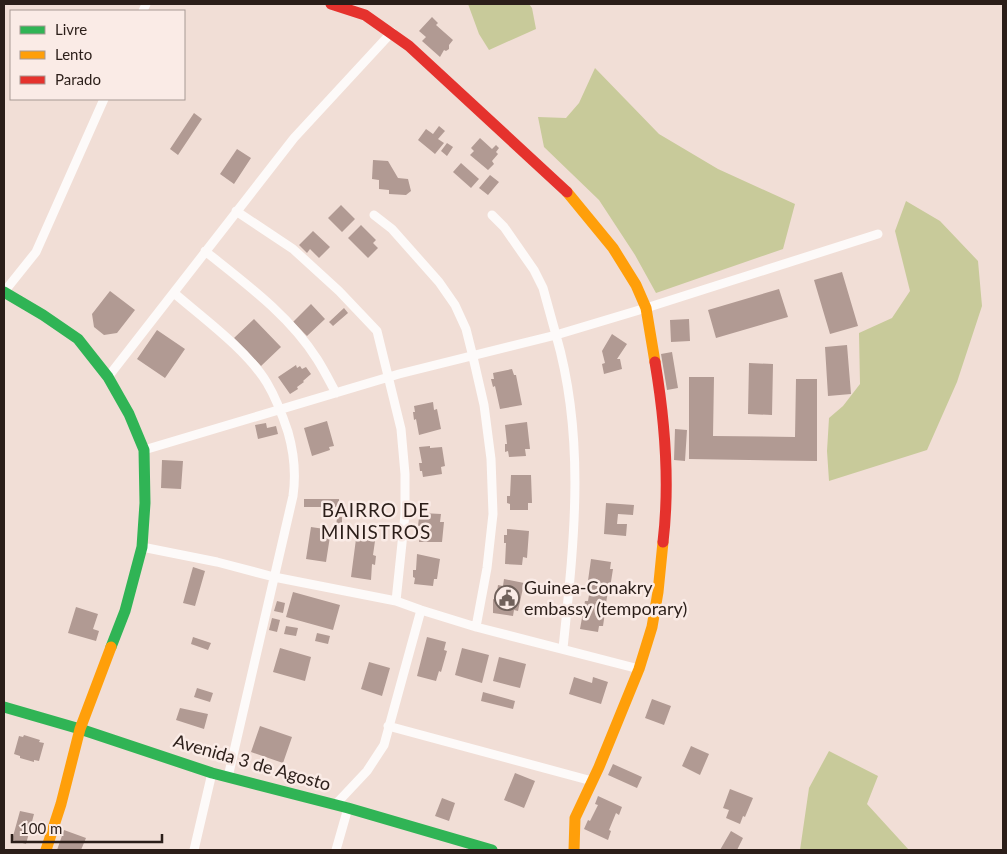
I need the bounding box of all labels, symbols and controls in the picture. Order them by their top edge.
legend [10,10,185,100]
text: Livre [55,20,87,38]
text: Lento [55,45,92,63]
text: Parado [55,70,101,88]
district label: BAIRRO DE MINISTROS [321,498,431,543]
place label: Guinea-Conakry embassy (temporary) [524,576,687,619]
public building icon: Guinea-Conakry embassy (temporary) [494,585,520,611]
street label: Avenida 3 de Agosto [171,729,333,795]
scale bar [12,812,162,844]
text: 100 m [20,819,62,837]

